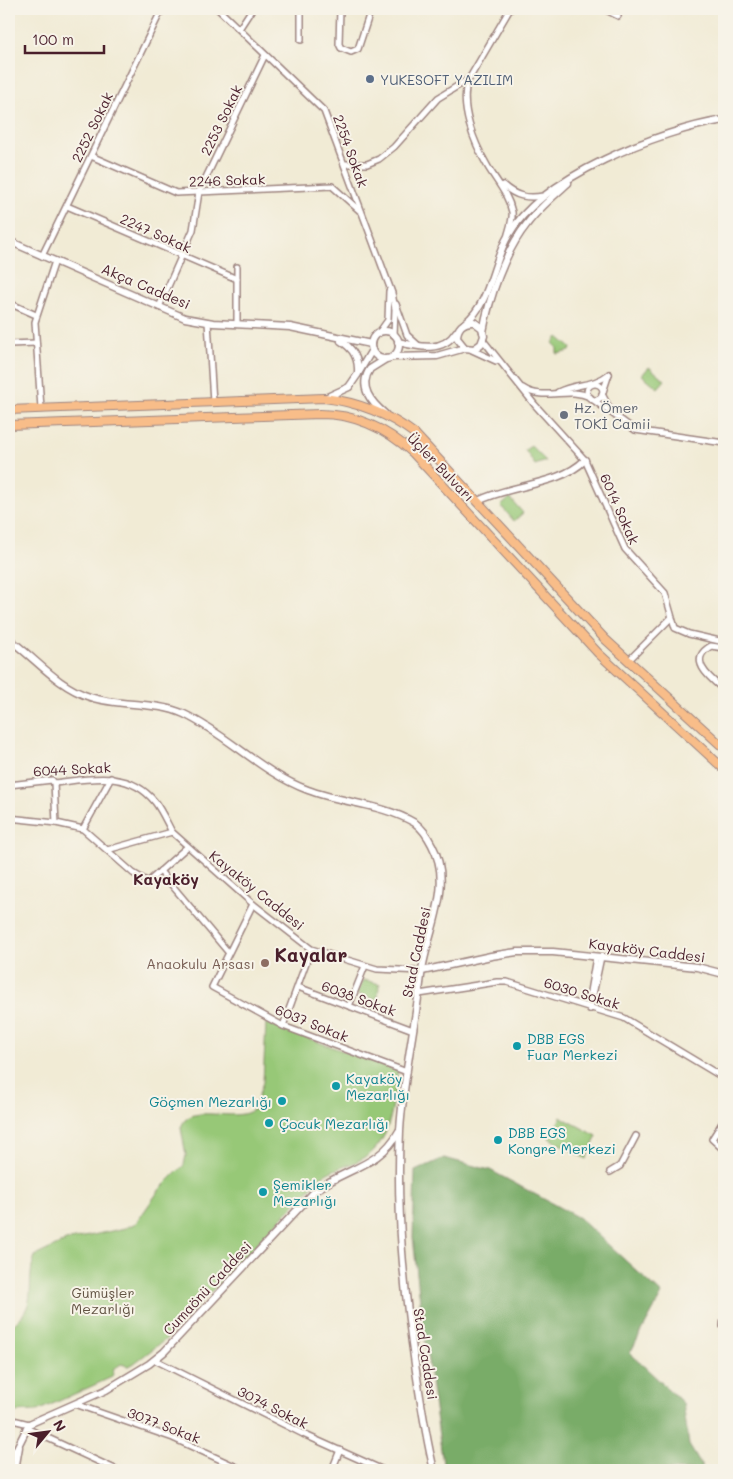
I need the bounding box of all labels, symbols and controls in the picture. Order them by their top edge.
scale bar [25,22,104,54]
text: 100 m [32,29,74,49]
place label: YUKESOFT YAZILIM [380,70,513,89]
marker: YUKESOFT YAZILIM [364,73,376,85]
street label: 2253 Sokak [196,82,246,158]
street label: 2252 Sokak [67,89,117,165]
street label: 2254 Sokak [329,112,373,190]
street label: 2246 Sokak [188,169,266,191]
street label: 2247 Sokak [117,209,195,257]
street label: Akça Caddesi [99,259,193,313]
place label: Hz. Ömer TOKİ Camii [574,398,650,433]
marker: Hz. Ömer TOKİ Camii [558,409,570,421]
street label: Üçler Bulvarı [403,429,479,505]
street label: 6014 Sokak [596,470,644,548]
street label: 6044 Sokak [33,757,111,781]
street label: Kayaköy Caddesi [206,846,308,934]
district label: Kayaköy [133,868,199,889]
street label: Stad Caddesi [397,905,435,999]
street label: Kayaköy Caddesi [588,933,706,967]
district label: Kayalar [275,942,348,967]
place label: Anaokulu Arsası [146,954,255,973]
marker: Anaokulu Arsası [259,957,271,969]
street label: 6030 Sokak [542,972,622,1014]
street label: 6038 Sokak [319,976,399,1020]
street label: 6037 Sokak [273,1000,351,1046]
place label: DBB EGS Fuar Merkezi [527,1029,618,1064]
marker: DBB EGS Fuar Merkezi [511,1040,523,1052]
place label: Kayaköy Mezarlığı [346,1069,410,1104]
marker: Kayaköy Mezarlığı [330,1080,342,1092]
place label: Göçmen Mezarlığı [149,1092,272,1111]
marker: Göçmen Mezarlığı [276,1095,288,1107]
place label: Çocuk Mezarlığı [279,1114,389,1133]
marker: Çocuk Mezarlığı [263,1117,275,1129]
place label: DBB EGS Kongre Merkezi [508,1123,616,1158]
marker: DBB EGS Kongre Merkezi [492,1134,504,1146]
place label: Şemikler Mezarlığı [273,1175,337,1210]
marker: Şemikler Mezarlığı [257,1186,269,1198]
street label: Cumaönü Caddesi [158,1237,256,1339]
park label: Gümüşler Mezarlığı [71,1283,135,1318]
street label: Stad Caddesi [409,1307,443,1401]
street label: 3074 Sokak [234,1381,312,1433]
street label: 3077 Sokak [125,1402,203,1448]
north arrow [22,1406,72,1456]
text: N [49,1416,71,1435]

